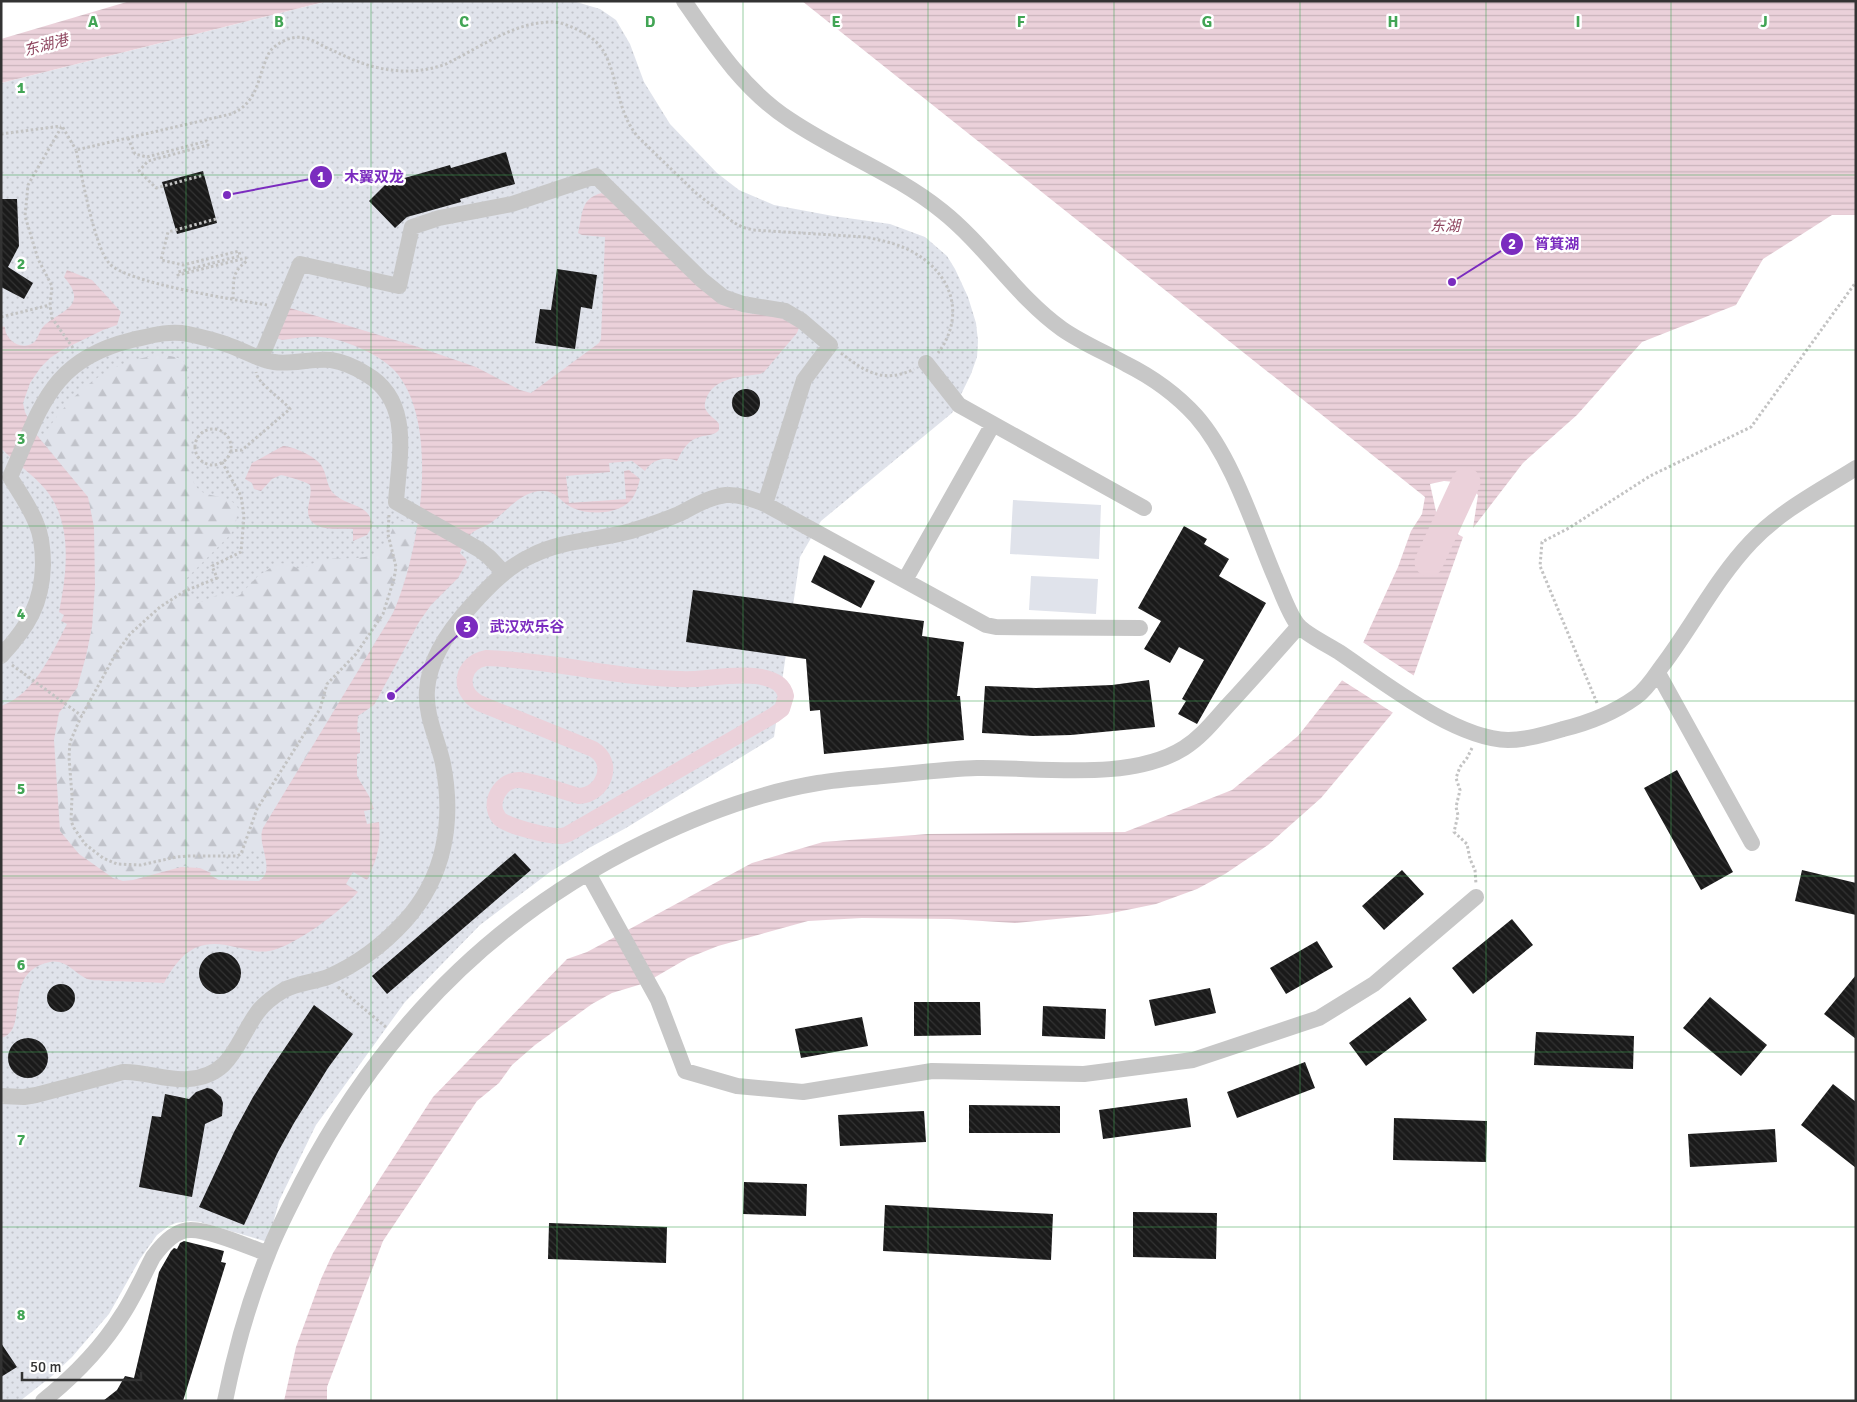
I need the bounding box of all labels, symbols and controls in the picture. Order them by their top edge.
text: A [88,12,99,32]
text: B [274,12,284,32]
text: C [459,12,469,32]
text: D [645,12,656,32]
text: E [831,12,841,32]
text: F [1017,12,1026,32]
text: G [1202,12,1212,32]
text: H [1388,12,1398,32]
text: I [1575,12,1581,32]
text: J [1760,12,1768,32]
water label: 东湖港 [22,30,72,60]
text: 1 [17,78,26,98]
callout: 木翼双龙 [309,162,414,192]
text: 1 [317,168,325,186]
text: 木翼双龙 [344,168,404,186]
water label: 东湖 [1430,217,1462,235]
callout: 筲箕湖 [1499,229,1589,259]
text: 2 [1508,235,1516,253]
text: 筲箕湖 [1534,235,1580,253]
text: 2 [17,254,25,274]
text: 3 [17,429,25,449]
text: 4 [17,604,26,624]
callout: 武汉欢乐谷 [454,612,574,642]
text: 3 [463,618,471,636]
text: 武汉欢乐谷 [489,618,565,636]
text: 5 [17,779,25,799]
text: 6 [17,955,26,975]
text: 7 [17,1130,26,1150]
text: 8 [17,1305,26,1325]
scale bar [22,1350,141,1382]
text: 50 m [30,1358,61,1376]

